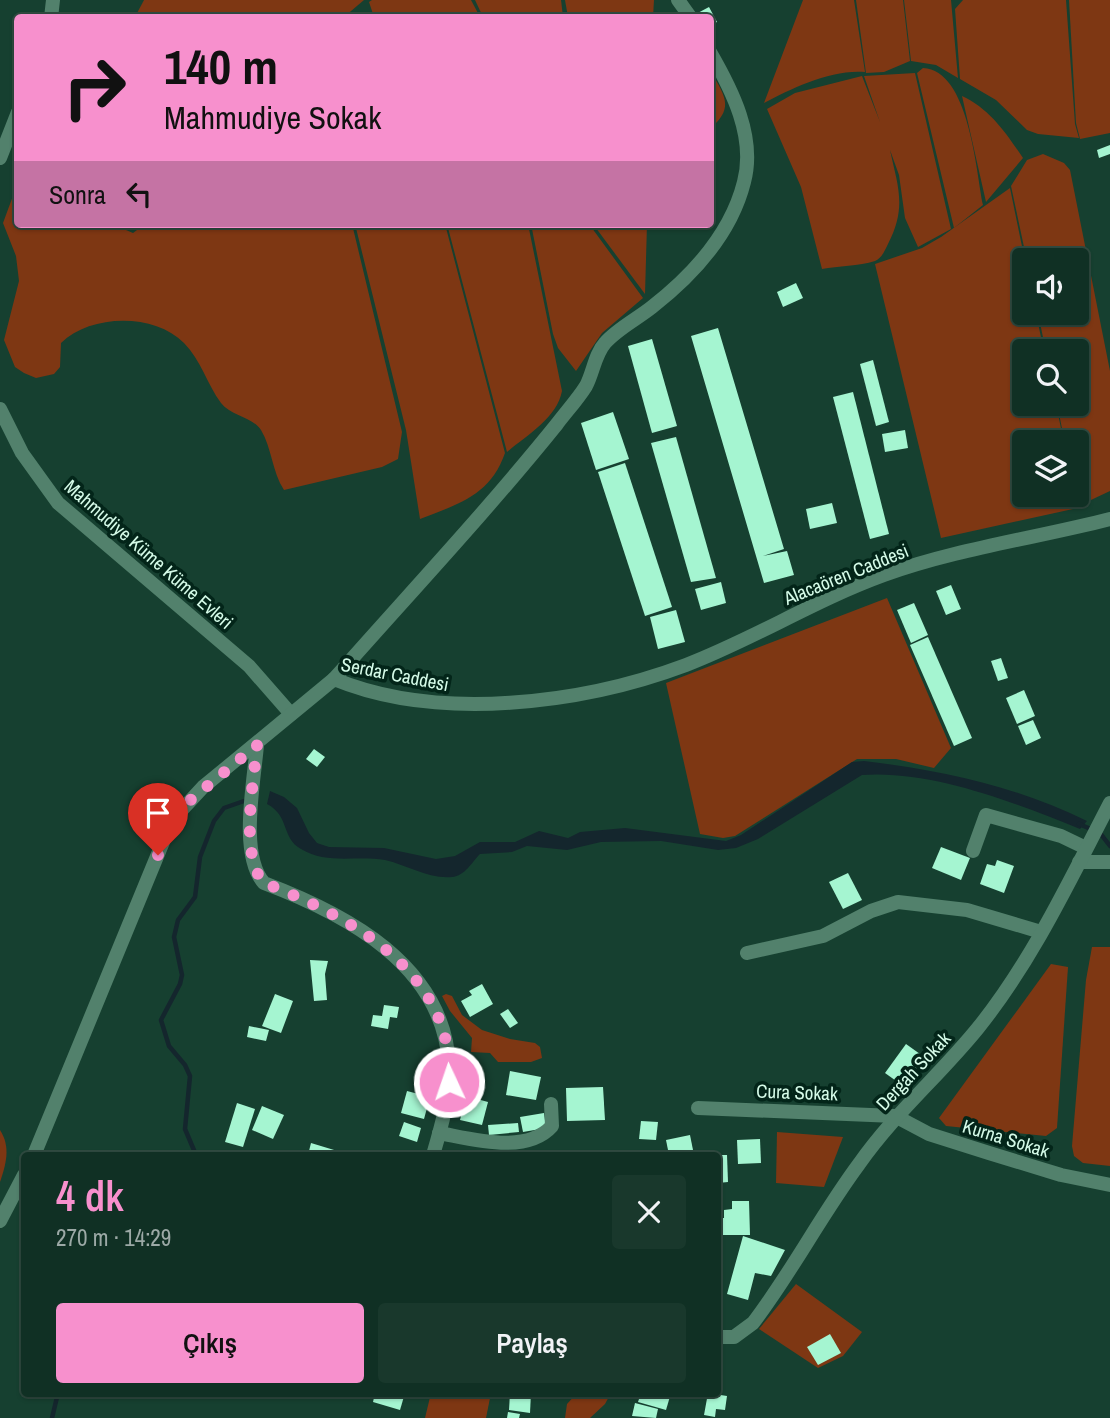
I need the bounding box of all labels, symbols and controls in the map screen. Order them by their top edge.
text: 140 m [164,33,278,99]
icon: right [49,42,140,133]
text: Mahmudiye Sokak [164,96,381,139]
icon: left [120,175,158,213]
text: Sonra [49,177,106,212]
map controls [1012,248,1089,507]
button: sound [1012,248,1089,325]
button: search [1012,339,1089,416]
button: layers [1012,430,1089,507]
street label: Mahmudiye Küme Küme Evleri [59,473,239,635]
street label: Alacaören Caddesi [779,537,912,611]
street label: Serdar Caddesi [339,651,451,697]
pin [128,783,188,855]
icon: arrive [139,794,177,832]
street label: Dergah Sokak [870,1026,956,1116]
position arrow [412,1045,486,1119]
street label: Cura Sokak [756,1078,838,1106]
street label: Kurna Sokak [960,1113,1053,1164]
text: 4 dk [56,1168,124,1224]
button: close [612,1175,686,1249]
text: 270 m · 14:29 [56,1222,171,1253]
button: Çıkış [56,1303,364,1383]
button: Paylaş [378,1303,686,1383]

